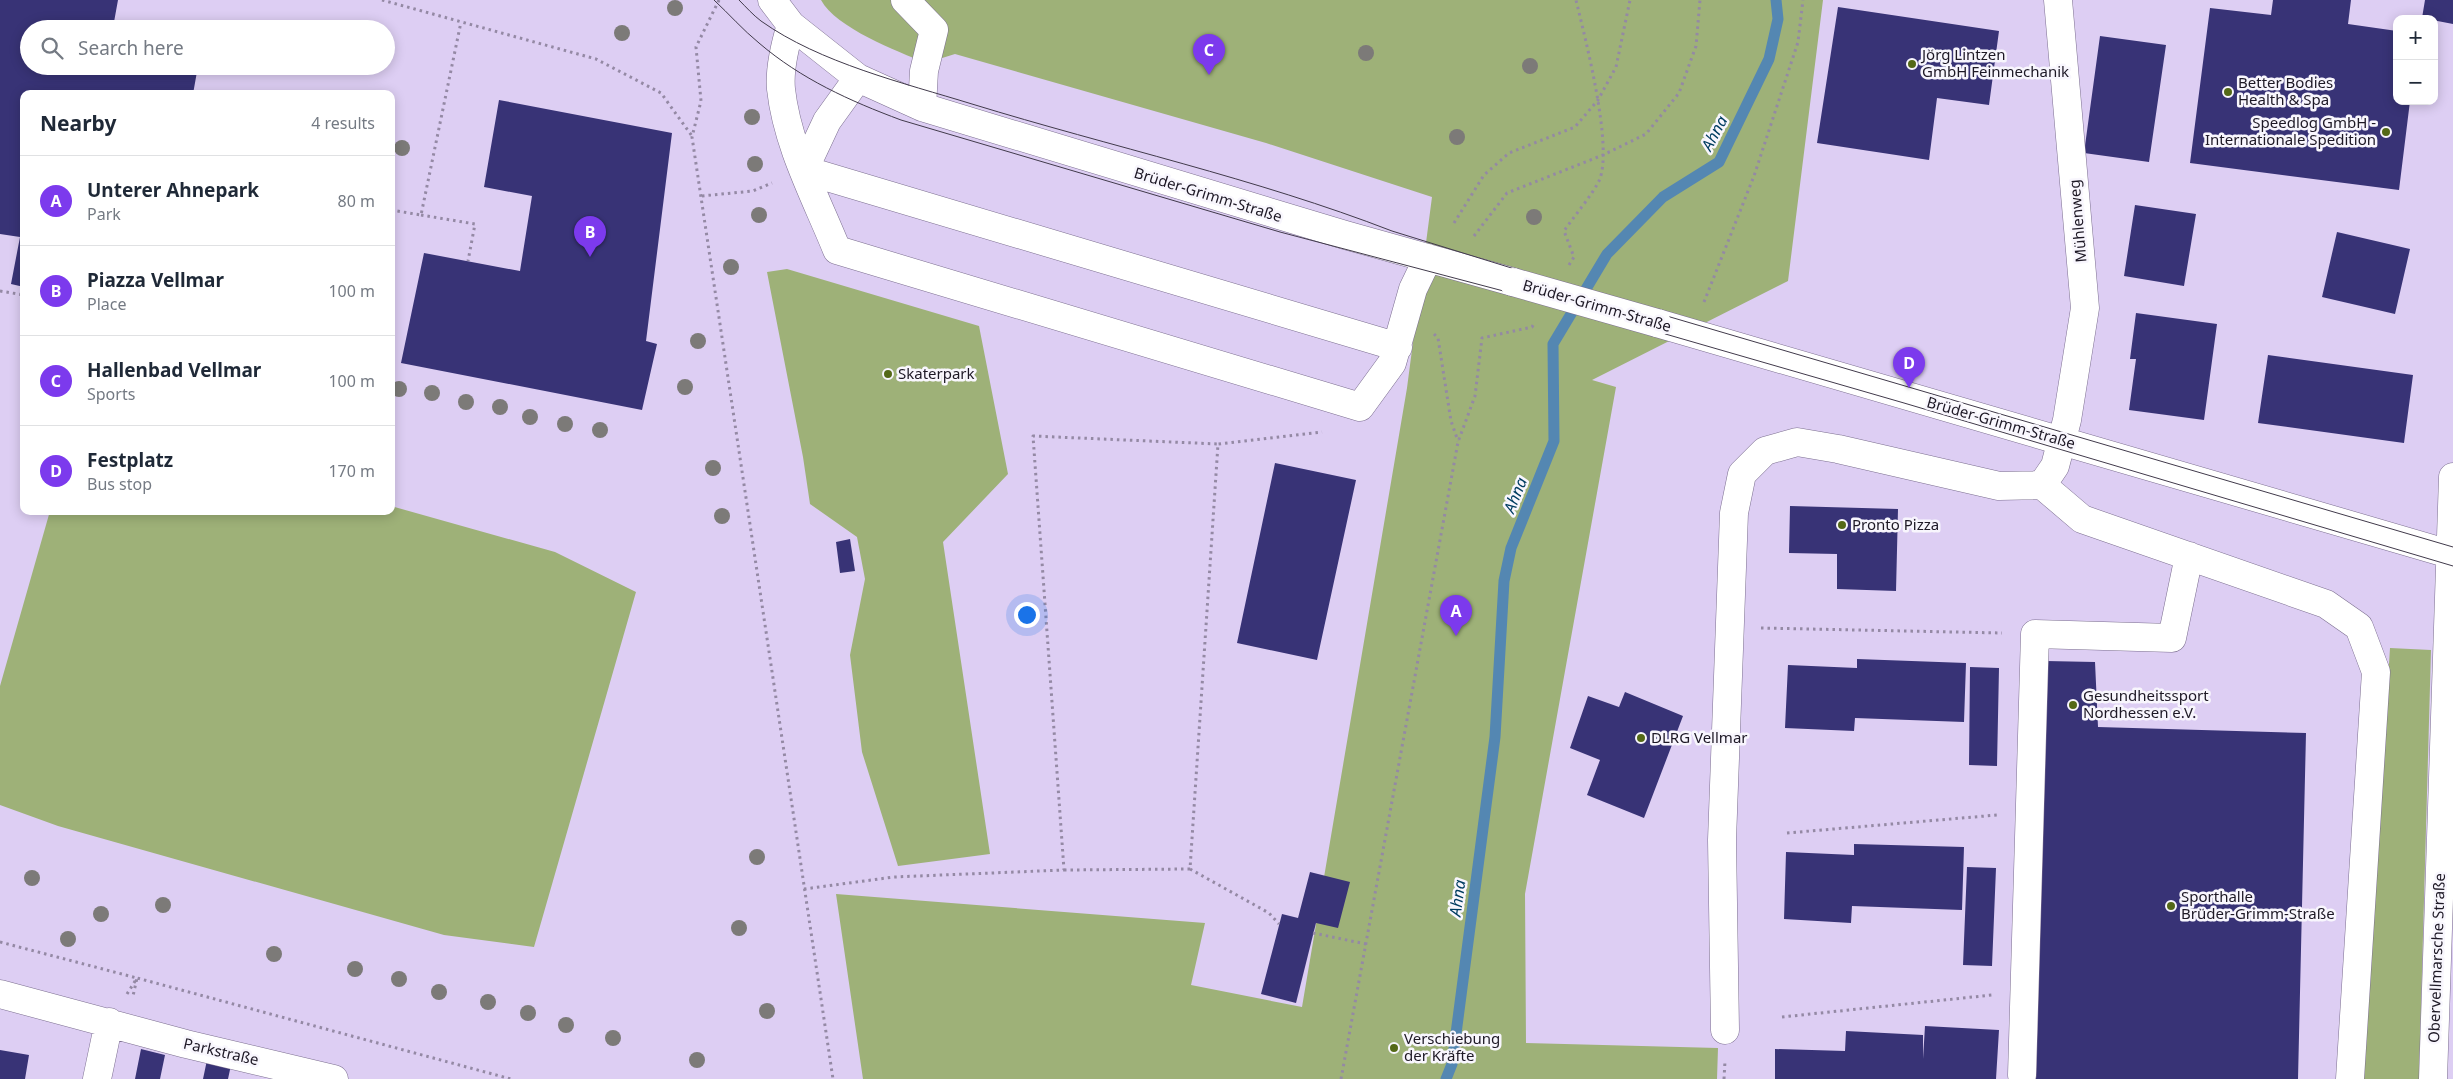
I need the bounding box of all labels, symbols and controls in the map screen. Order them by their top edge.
map controls [2393,15,2438,105]
button: + [2393,15,2438,60]
search box [20,20,395,75]
icon: search [38,34,66,62]
pin: C [1193,34,1225,75]
text: Search here [78,35,184,61]
place label: Jörg Lintzen GmbH Feinmechanik [1920,44,2069,81]
marker: Jörg Lintzen GmbH Feinmechanik [1906,58,1918,70]
button: − [2393,60,2438,105]
place label: Better Bodies Health & Spa [2238,72,2333,109]
marker: Better Bodies Health & Spa [2222,86,2234,98]
text: Nearby [40,109,116,137]
text: 4 results [311,112,375,134]
water label: Ahna [1695,112,1732,155]
place label: Speedlog GmbH - Internationale Spedition [2205,112,2376,149]
marker: Speedlog GmbH - Internationale Spedition [2380,126,2392,138]
street label: Brüder-Grimm-Straße [1132,162,1285,226]
text: Unterer Ahnepark [87,177,259,203]
street label: Mühlenweg [2063,179,2091,263]
text: A [50,190,62,212]
text: 80 m [338,190,375,212]
text: Park [87,203,121,225]
pin: B [574,216,606,257]
text: Piazza Vellmar [87,267,224,293]
street label: Brüder-Grimm-Straße [1521,274,1674,336]
text: B [51,280,61,302]
text: 100 m [328,280,375,302]
text: Place [87,293,127,315]
pin: D [1893,347,1925,388]
text: Hallenbad Vellmar [87,357,261,383]
place label: Skaterpark [898,363,975,383]
marker: Skaterpark [882,368,894,380]
text: C [51,370,61,392]
text: 100 m [328,370,375,392]
text: Sports [87,383,135,405]
street label: Brüder-Grimm-Straße [1925,391,2078,453]
text: Festplatz [87,447,173,473]
text: D [50,460,62,482]
text: 170 m [328,460,375,482]
text: Bus stop [87,473,152,495]
water label: Ahna [1498,474,1532,517]
place label: Pronto Pizza [1852,514,1939,534]
marker: Pronto Pizza [1836,519,1848,531]
pin: A [1440,595,1472,636]
your location [1014,602,1040,628]
place label: Gesundheitssport Nordhessen e.V. [2083,685,2209,722]
marker: Gesundheitssport Nordhessen e.V. [2067,699,2079,711]
place label: DLRG Vellmar [1651,727,1748,747]
marker: DLRG Vellmar [1635,732,1647,744]
street label: Obervellmarsche Straße [2423,873,2449,1043]
water label: Ahna [1443,878,1470,919]
place label: Sporthalle Brüder-Grimm-Straße [2181,886,2335,923]
marker: Sporthalle Brüder-Grimm-Straße [2165,900,2177,912]
place label: Verschiebung der Kräfte [1404,1028,1500,1065]
street label: Parkstraße [182,1033,261,1069]
marker: Verschiebung der Kräfte [1388,1042,1400,1054]

